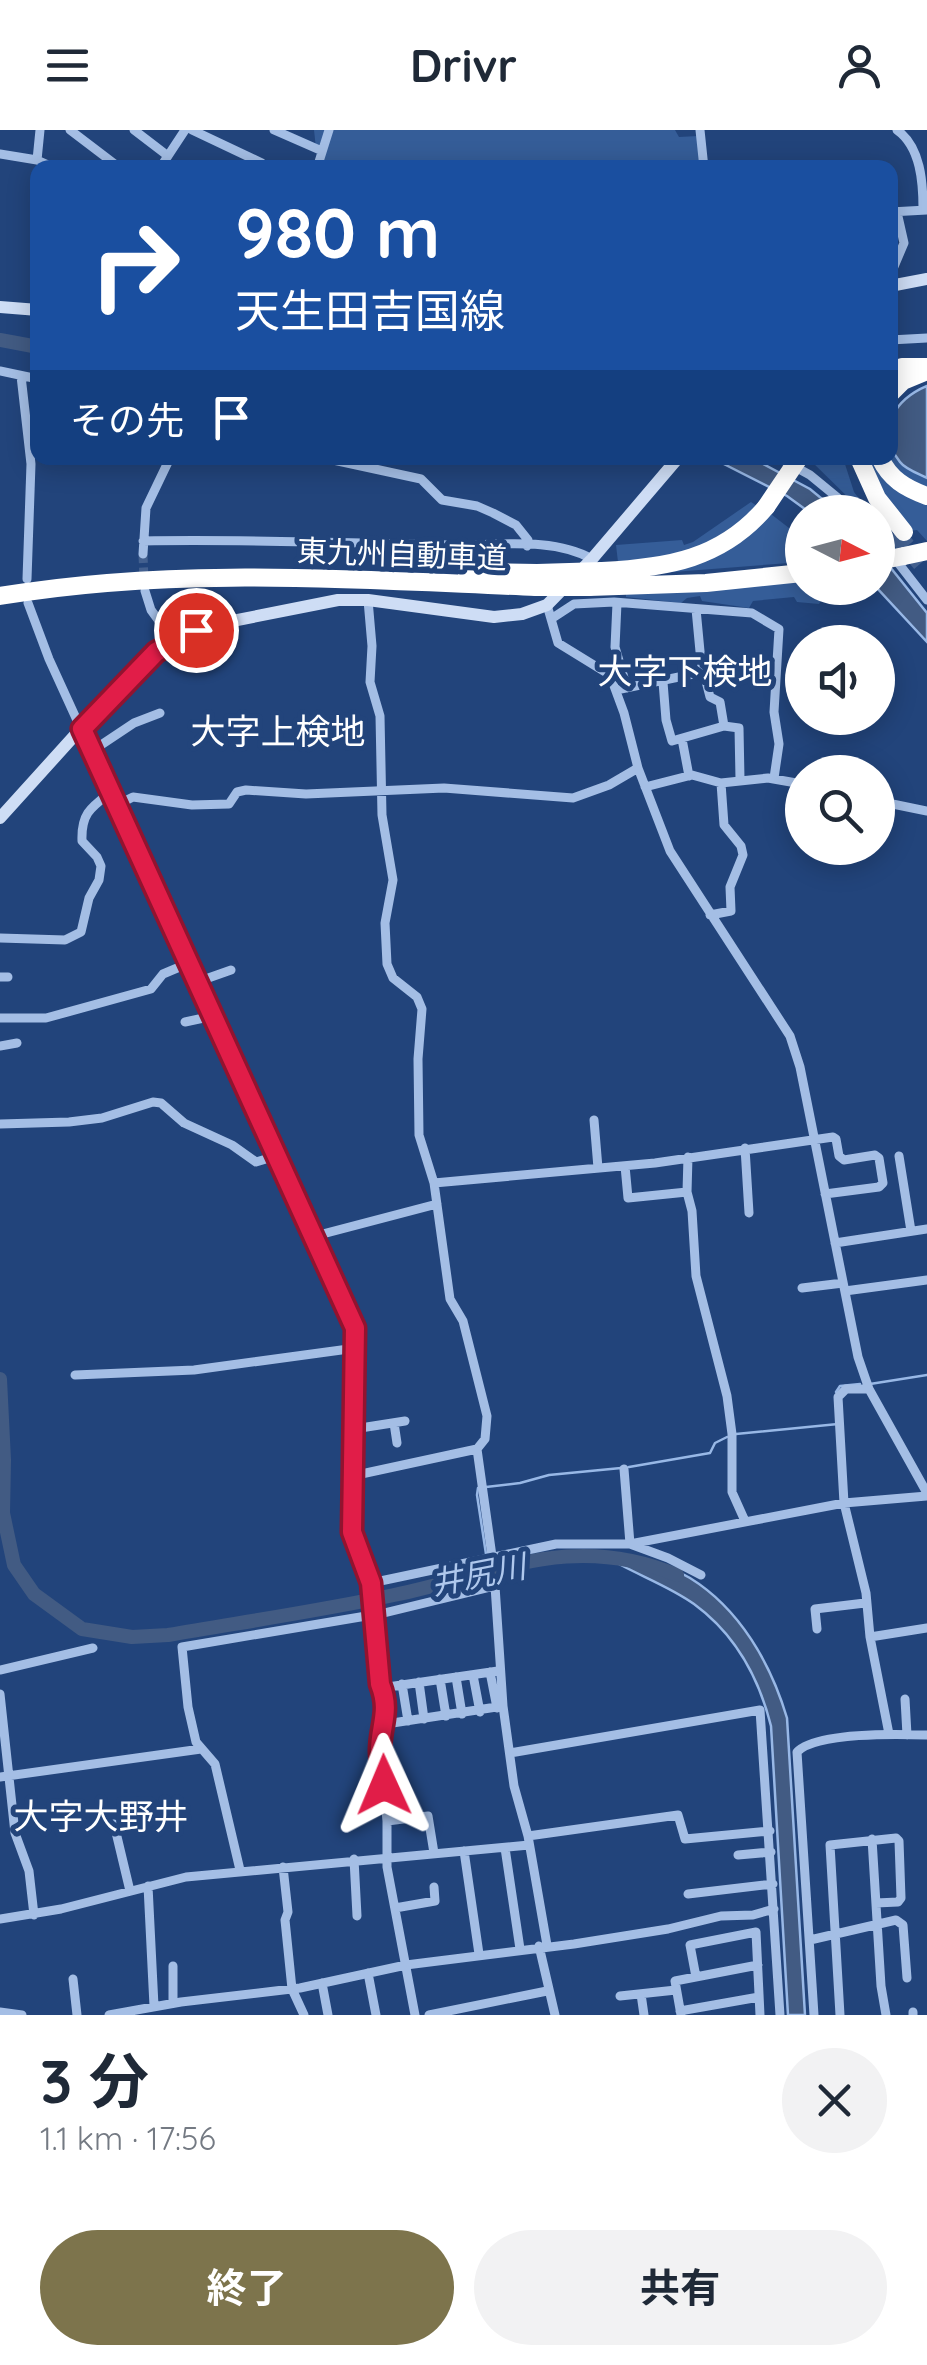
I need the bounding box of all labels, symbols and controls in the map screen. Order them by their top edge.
text: Drivr [410,37,517,93]
icon: menu [40,38,95,93]
icon: person [832,38,887,93]
text: 980 m [235,188,440,276]
icon: right [70,200,200,330]
text: 天生田吉国線 [235,282,505,338]
icon: arrive [204,390,259,445]
text: その先 [70,396,184,444]
north arrow [785,495,895,605]
map controls [785,495,895,865]
street label: 東九州自動車道 [296,531,508,577]
pin [154,588,239,673]
icon: arrive [169,603,224,658]
button: sound [785,625,895,735]
district label: 大字下検地 [597,649,773,693]
district label: 大字上検地 [190,709,366,753]
button: search [785,755,895,865]
water label: 井尻川 [427,1545,532,1603]
position arrow [332,1733,436,1837]
district label: 大字大野井 [13,1794,189,1838]
text: 3 分 [40,2043,149,2118]
button: close [782,2048,887,2153]
text: 1.1 km · 17:56 [40,2118,216,2158]
button: 終了 [40,2230,454,2345]
button: 共有 [474,2230,887,2345]

